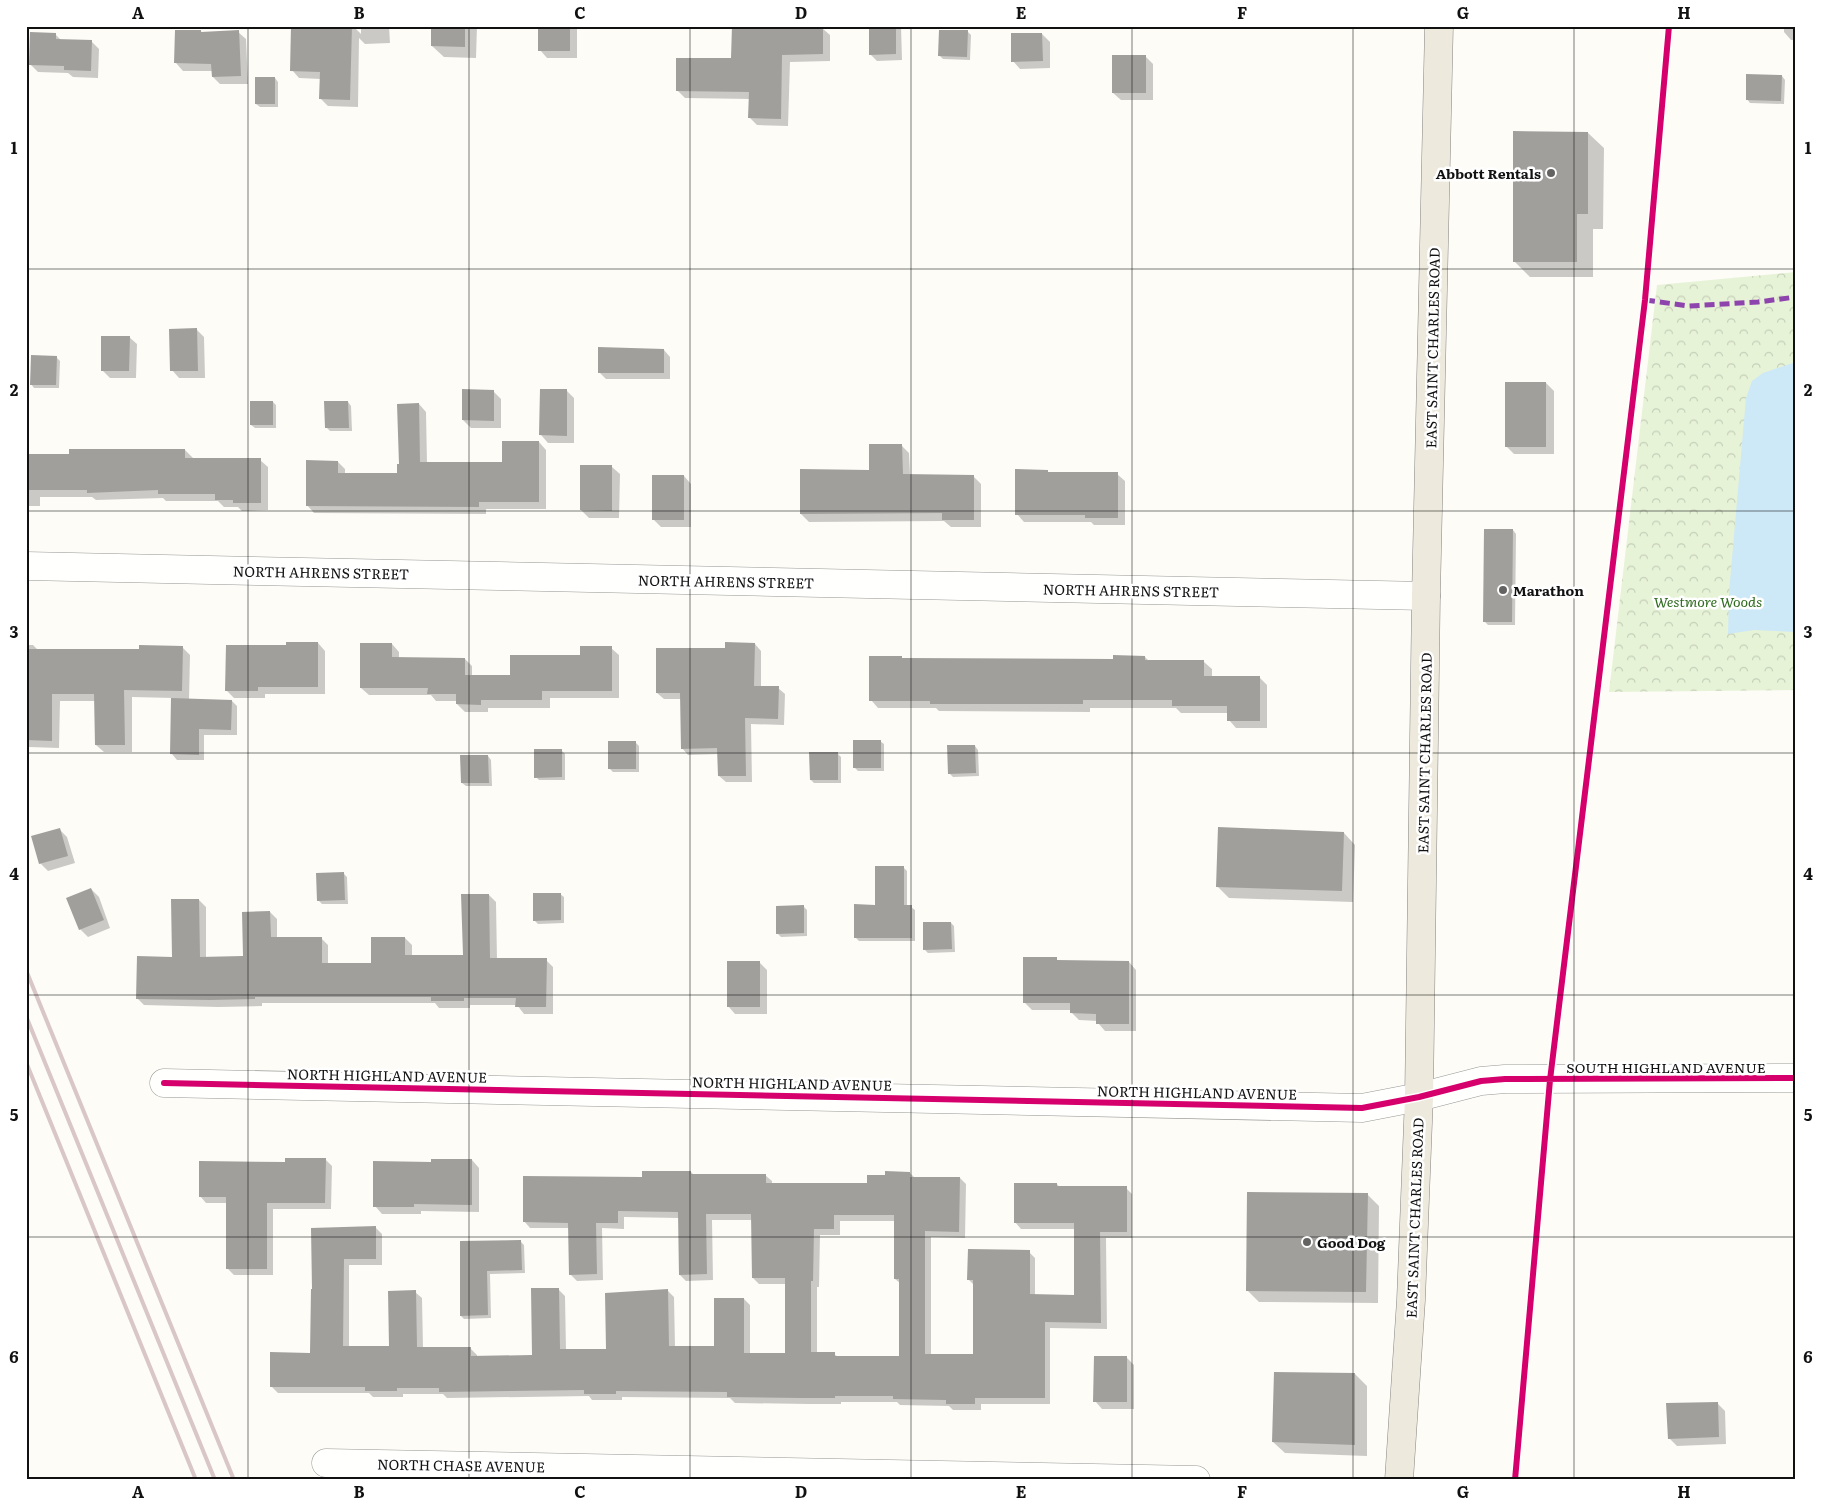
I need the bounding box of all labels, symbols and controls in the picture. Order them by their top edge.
text: A [132,0,144,24]
text: B [353,0,365,24]
text: C [574,0,586,24]
text: D [795,0,807,24]
text: E [1016,0,1027,24]
text: F [1237,0,1247,24]
text: G [1457,0,1469,24]
text: H [1677,0,1691,24]
text: 1 [11,135,18,159]
text: 1 [1805,135,1812,159]
place label: Abbott Rentals [1436,163,1541,183]
marker: Abbott Rentals [1545,167,1557,179]
street label: EAST SAINT CHARLES ROAD [1420,247,1444,449]
text: 2 [10,377,19,401]
text: 2 [1804,377,1813,401]
street label: NORTH AHRENS STREET [233,560,409,584]
street label: NORTH AHRENS STREET [638,569,814,593]
street label: NORTH AHRENS STREET [1043,578,1219,602]
place label: Marathon [1513,580,1584,600]
marker: Marathon [1497,584,1509,596]
park label: Westmore Woods [1654,591,1762,611]
text: 3 [10,619,19,643]
text: 3 [1804,619,1813,643]
street label: EAST SAINT CHARLES ROAD [1412,652,1436,854]
text: 4 [9,861,19,885]
text: 4 [1803,861,1813,885]
street label: SOUTH HIGHLAND AVENUE [1566,1057,1766,1077]
street label: NORTH HIGHLAND AVENUE [287,1063,487,1087]
street label: NORTH HIGHLAND AVENUE [692,1071,892,1095]
street label: NORTH HIGHLAND AVENUE [1097,1080,1297,1104]
text: 5 [10,1102,19,1126]
text: 5 [1804,1102,1813,1126]
street label: EAST SAINT CHARLES ROAD [1400,1117,1428,1319]
place label: Good Dog [1317,1232,1386,1252]
marker: Good Dog [1301,1236,1313,1248]
text: 6 [9,1344,19,1368]
text: 6 [1803,1344,1813,1368]
street label: NORTH CHASE AVENUE [377,1454,545,1476]
text: A [132,1479,144,1503]
text: B [353,1479,365,1503]
text: C [574,1479,586,1503]
text: D [795,1479,807,1503]
text: E [1016,1479,1027,1503]
text: F [1237,1479,1247,1503]
text: G [1457,1479,1469,1503]
text: H [1677,1479,1691,1503]

